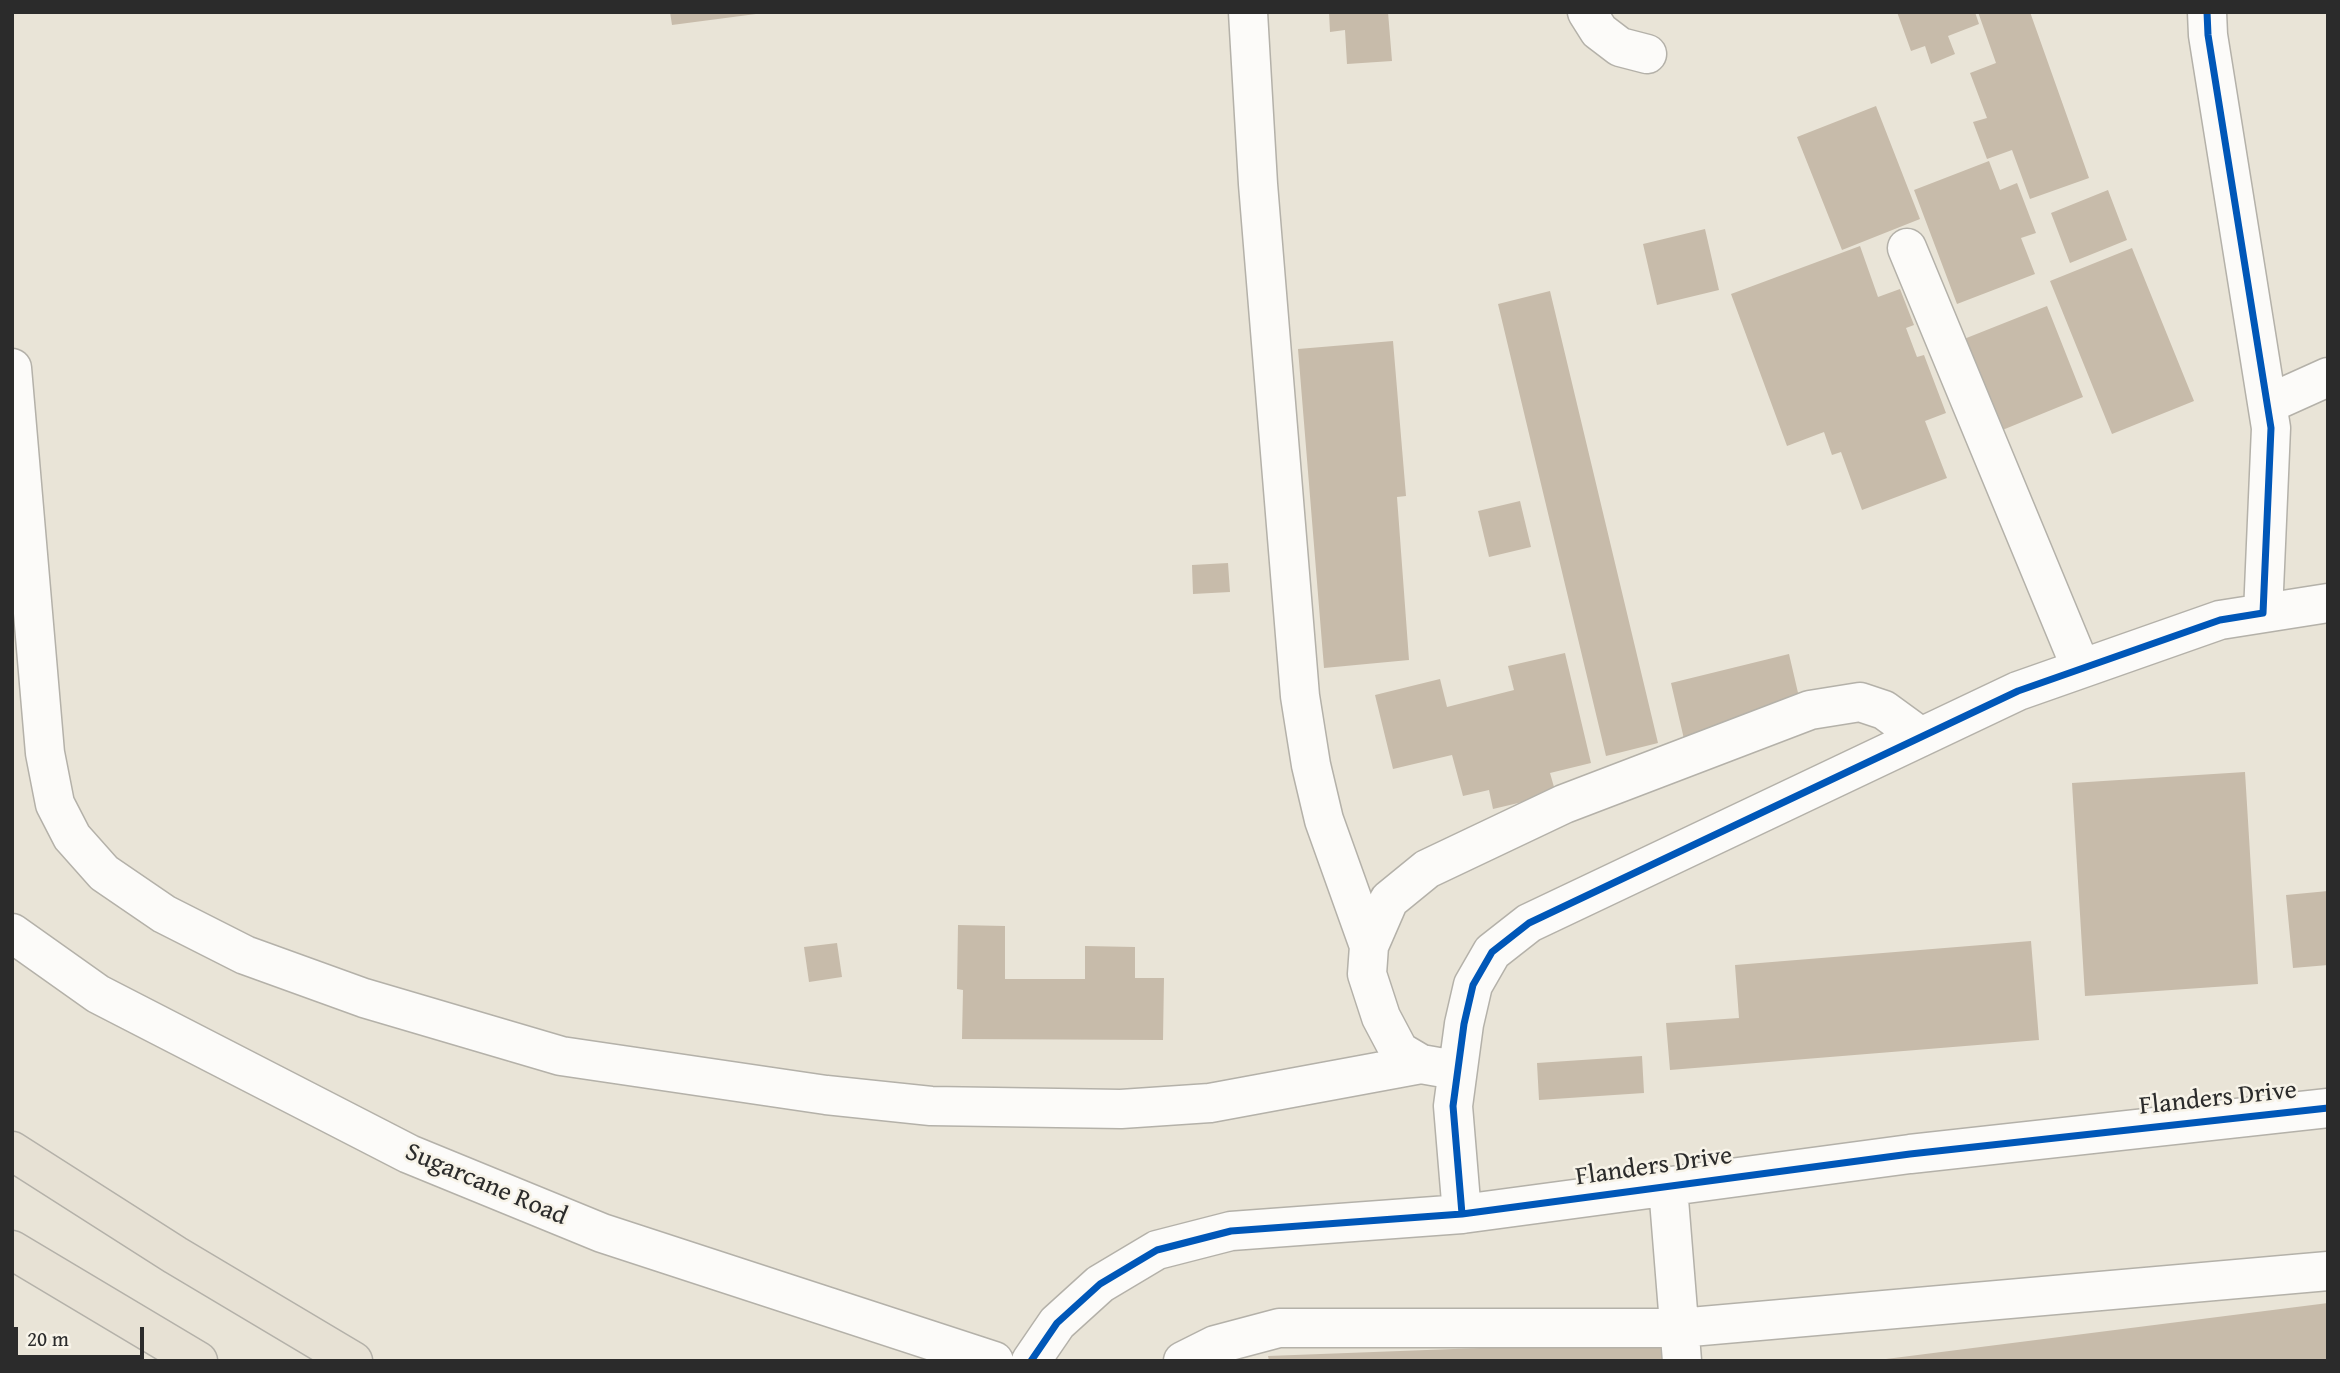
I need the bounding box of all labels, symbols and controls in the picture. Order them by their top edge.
street label: Flanders Drive [2138,1075,2298,1123]
street label: Sugarcane Road [400,1137,572,1233]
street label: Flanders Drive [1574,1141,1734,1193]
scale bar [18,1314,147,1358]
text: 20 m [27,1323,69,1354]

